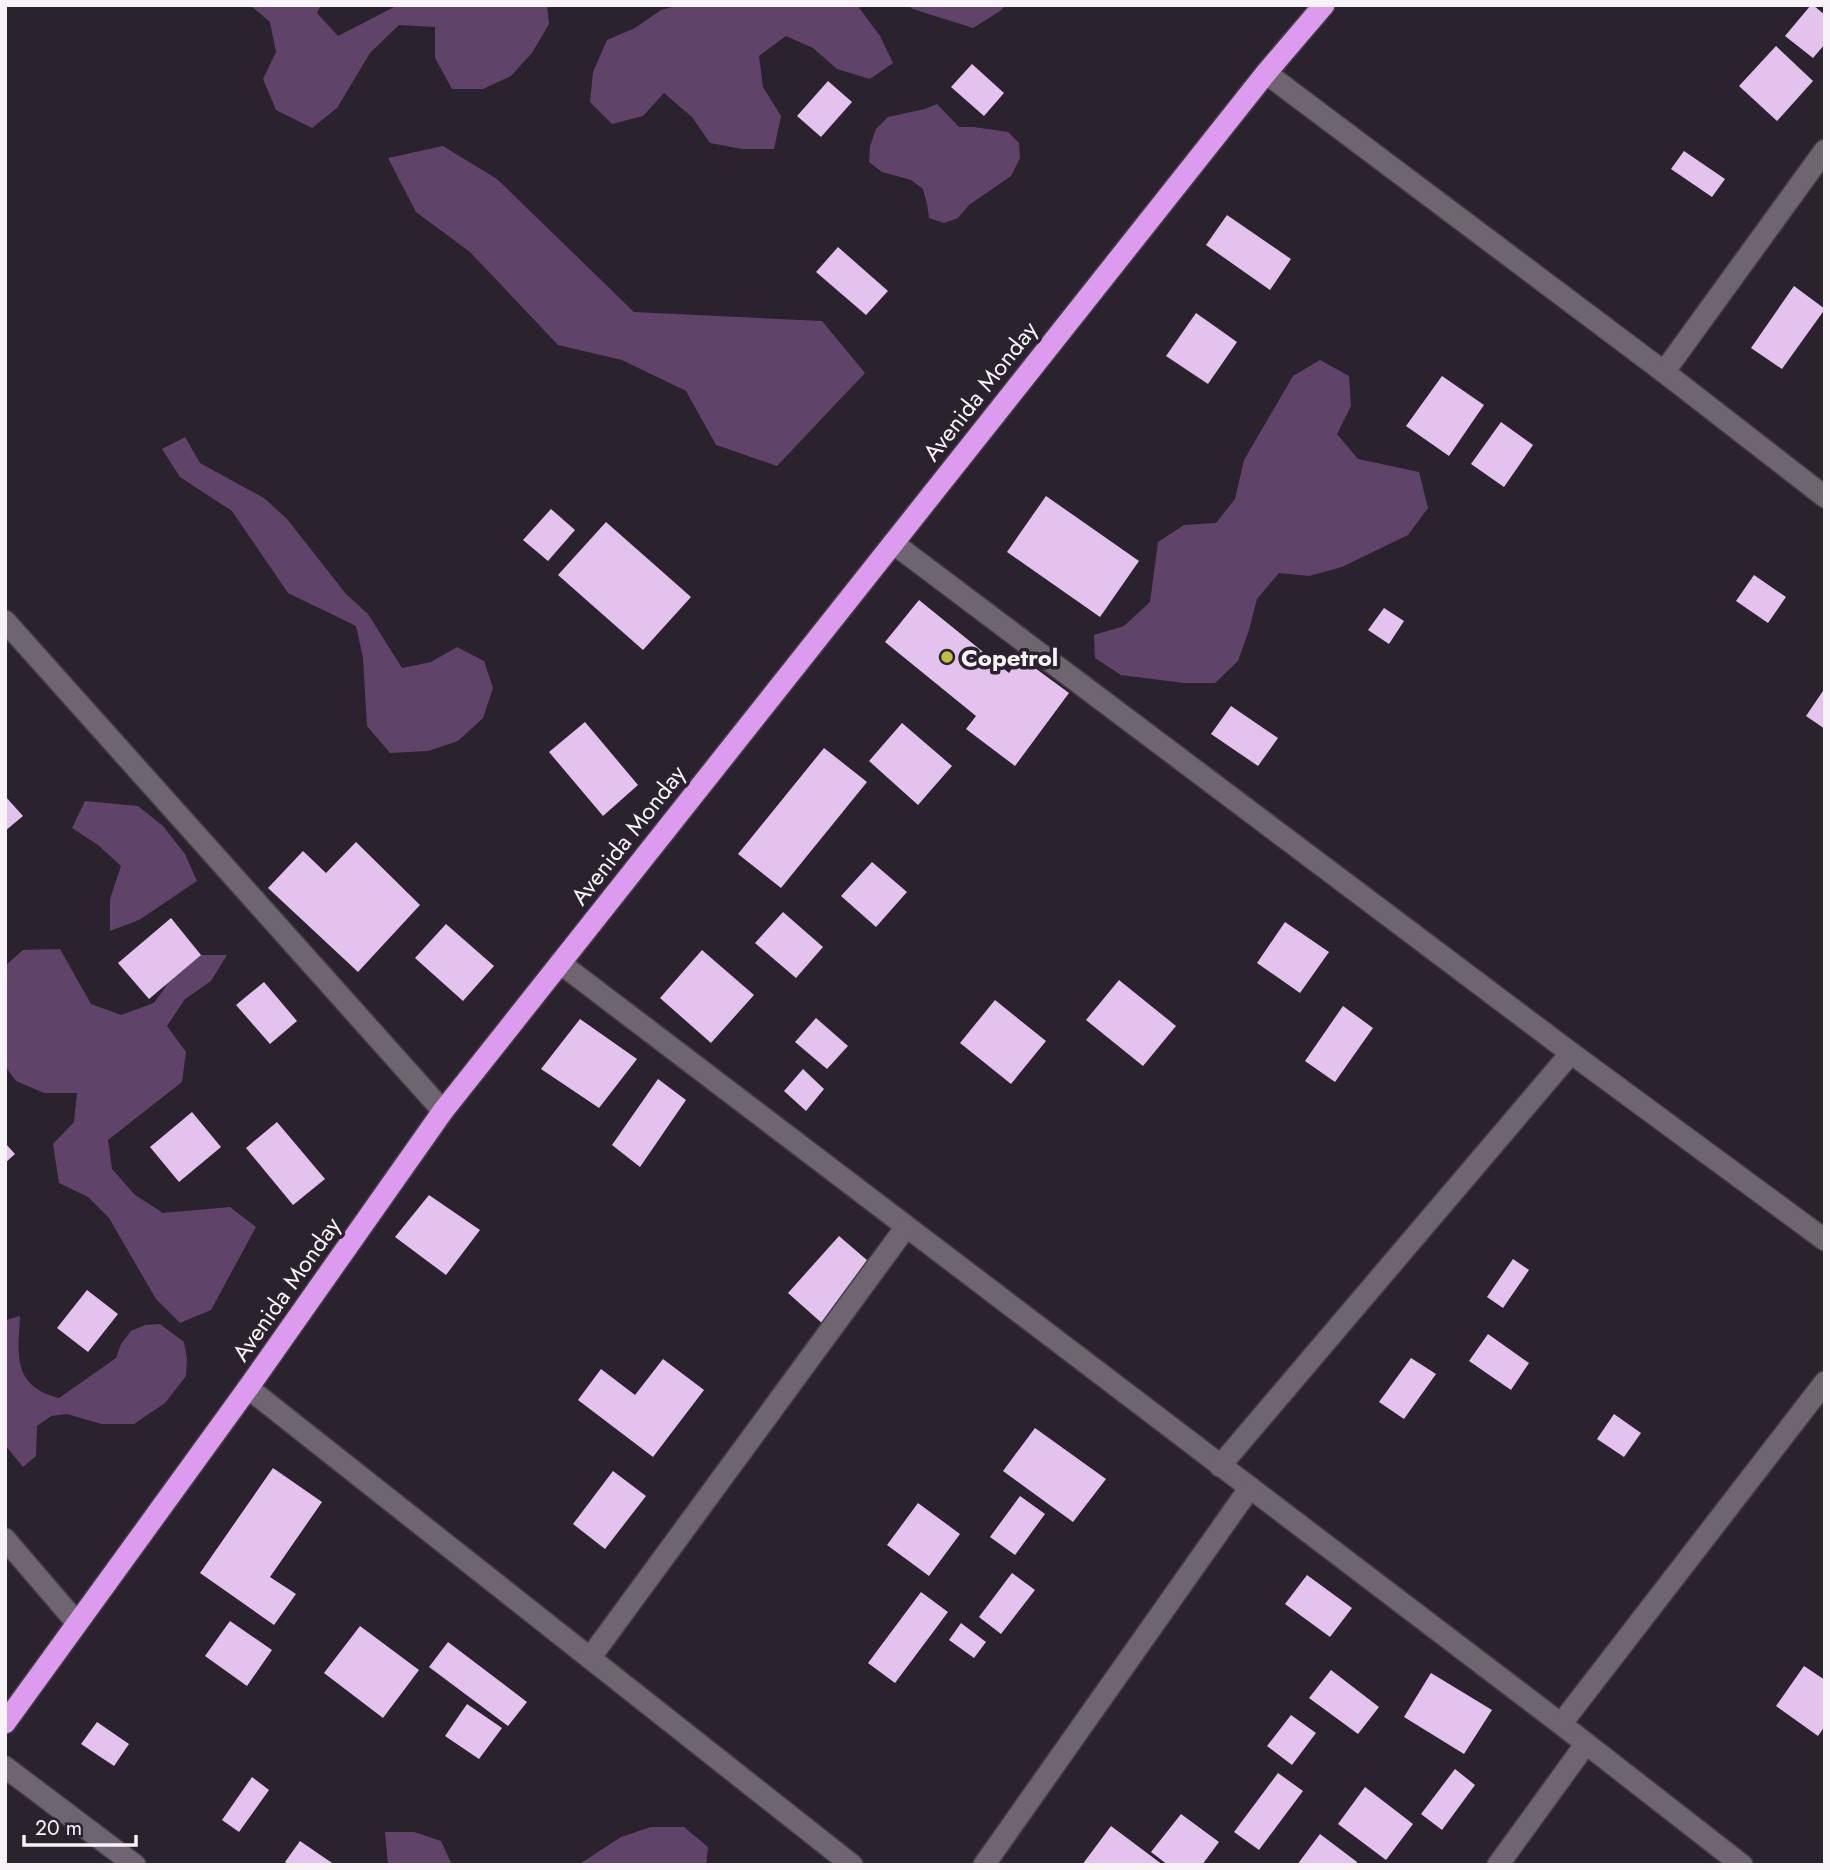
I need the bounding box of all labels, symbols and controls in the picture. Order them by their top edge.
street label: Avenida Monday [914,313,1046,468]
place label: Copetrol [961,640,1058,675]
marker: Copetrol [939,649,955,665]
street label: Avenida Monday [562,757,694,912]
street label: Avenida Monday [223,1209,349,1368]
scale bar [24,1804,136,1848]
text: 20 m [35,1813,82,1843]

